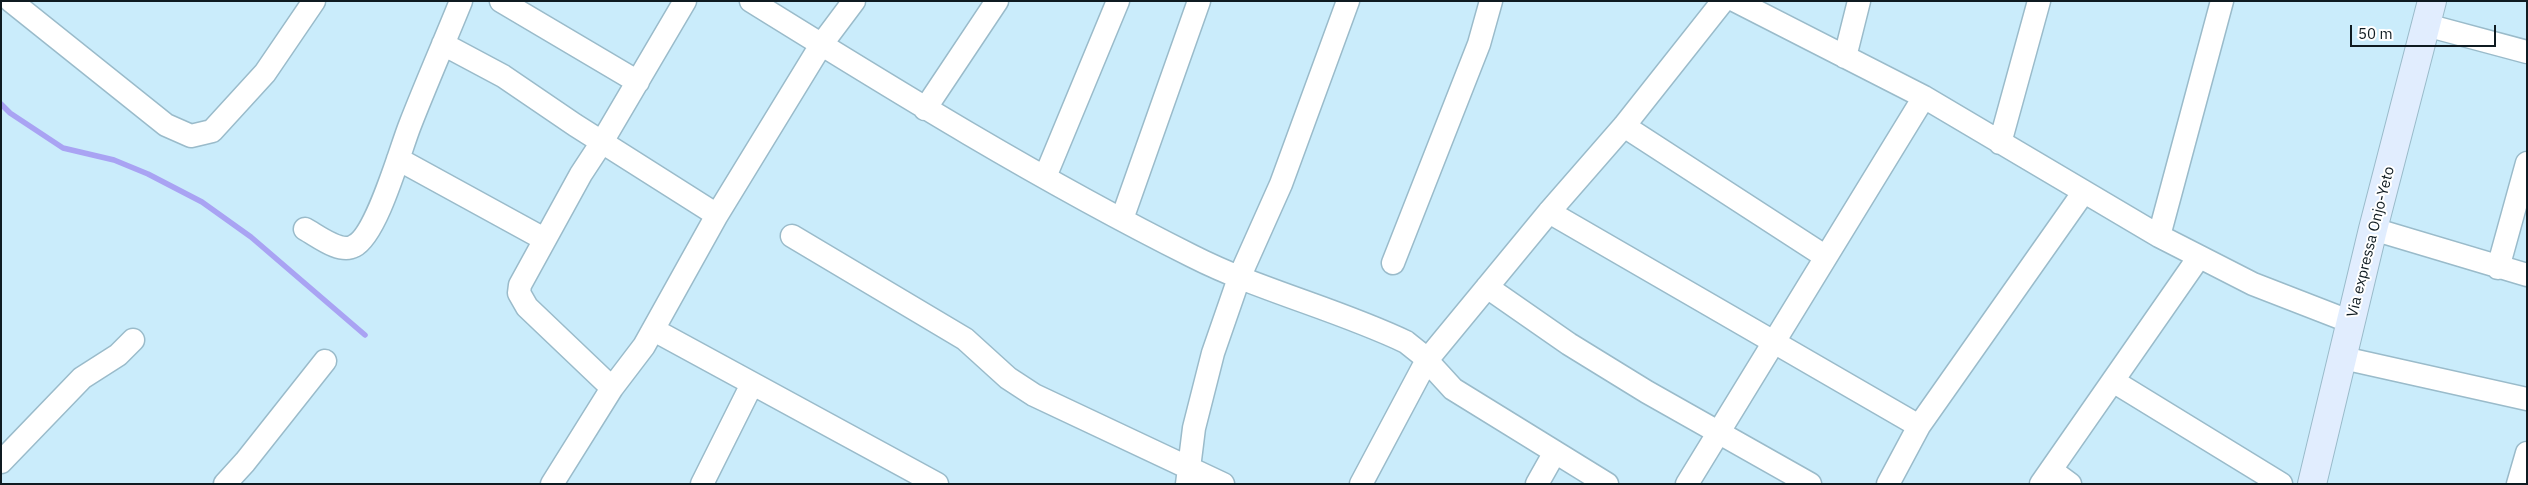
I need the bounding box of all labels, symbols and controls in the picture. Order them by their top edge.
scale bar [2353,15,2499,47]
text: 50 m [2358,24,2393,43]
street label: Via expressa Onjo-Yeto [2343,165,2399,319]

